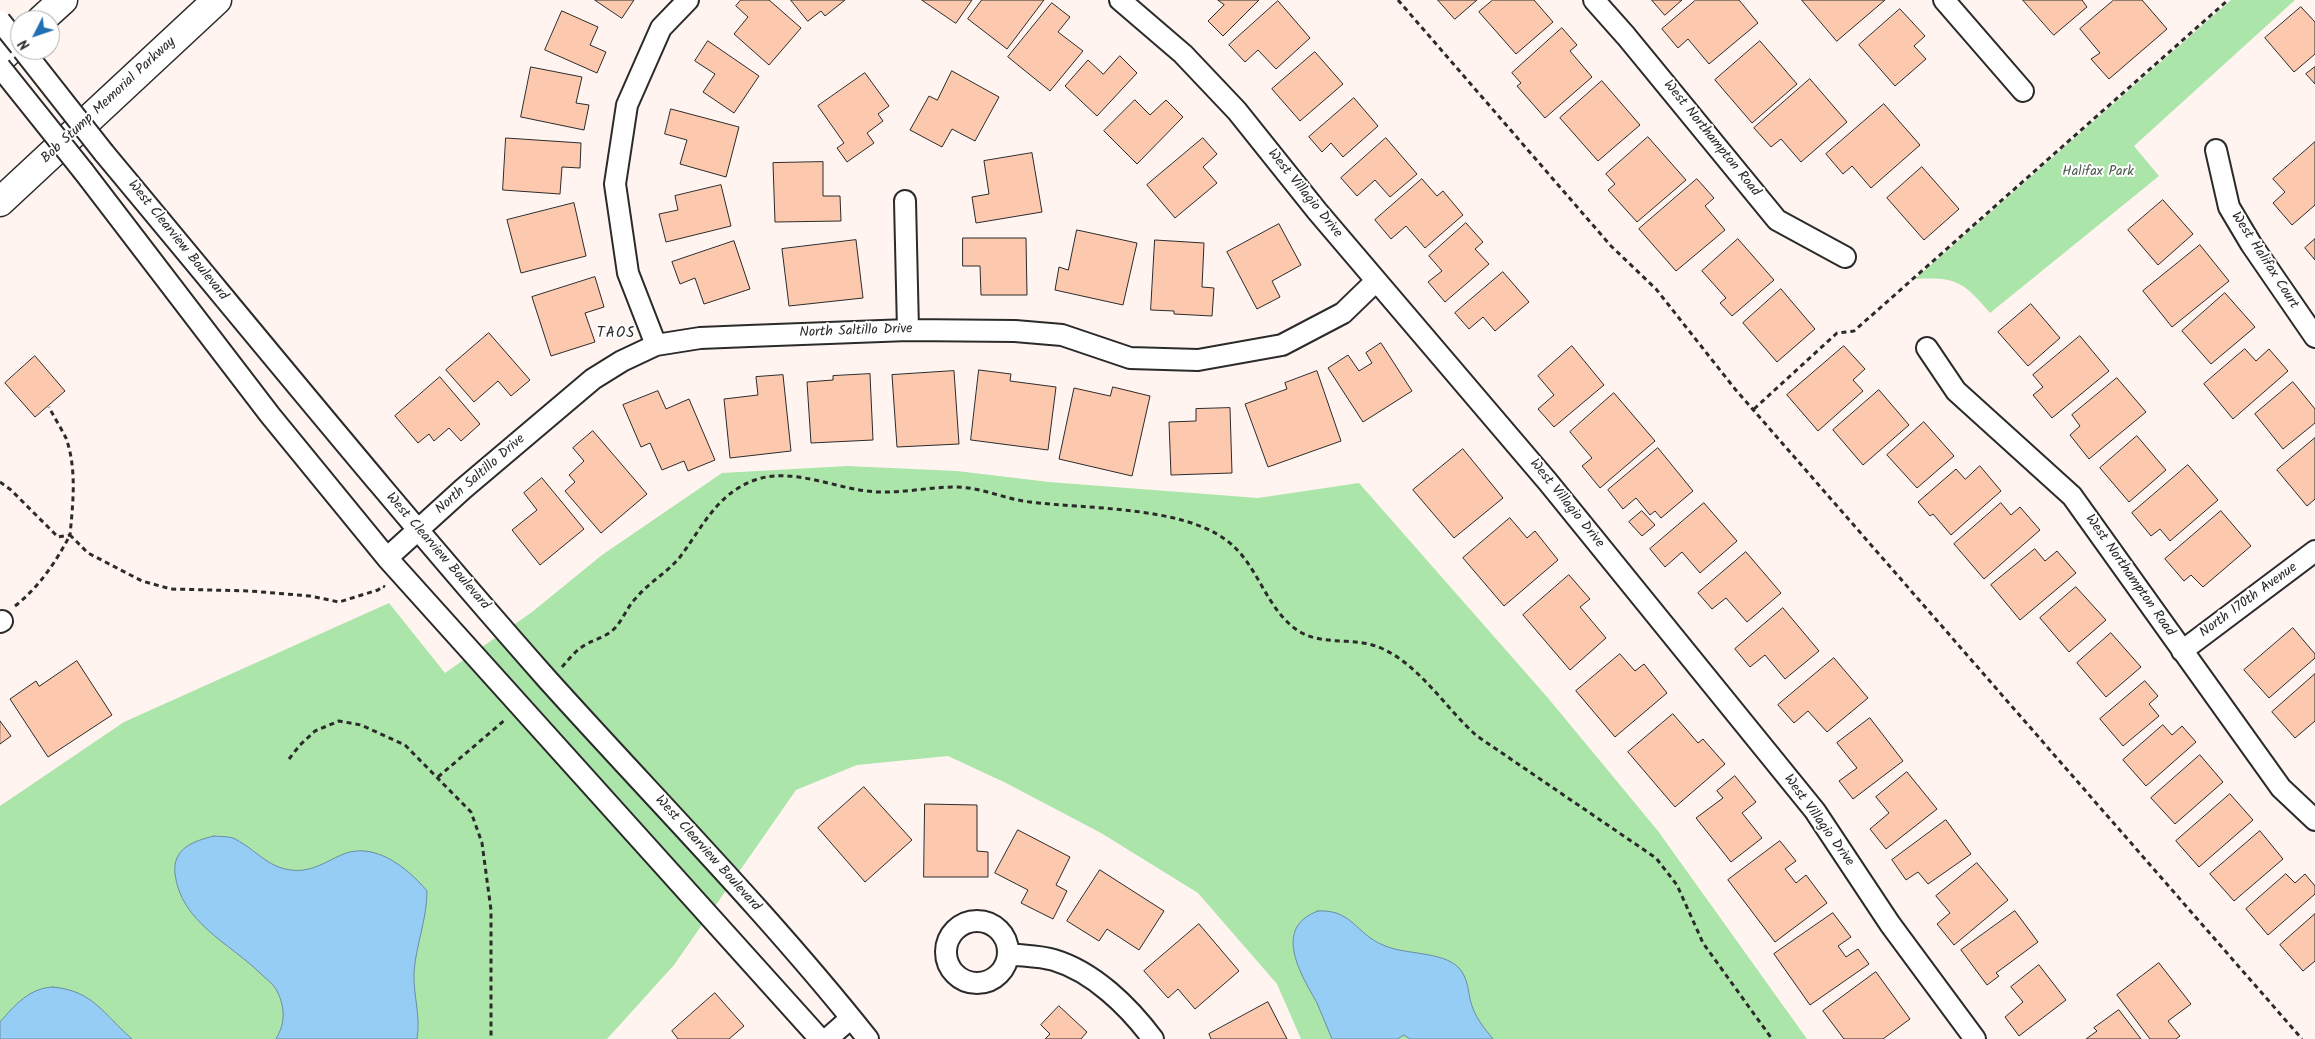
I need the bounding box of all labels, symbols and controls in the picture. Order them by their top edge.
north arrow [10,10,60,60]
text: N [13,34,36,55]
street label: Bob Stump Memorial Parkway [38,34,180,168]
street label: West Northampton Road [1659,77,1763,201]
street label: West Villagio Drive [1263,146,1345,242]
park label: Halifax Park [2062,165,2134,181]
street label: West Clearview Boulevard [123,177,231,305]
street label: West Halifax Court [2226,210,2302,312]
street label: North Saltillo Drive [799,322,913,342]
district label: TAOS [596,325,636,343]
street label: North Saltillo Drive [433,432,529,518]
street label: West Villagio Drive [1525,456,1607,552]
street label: West Clearview Boulevard [381,490,493,614]
street label: West Northampton Road [2081,512,2177,640]
street label: North 170th Avenue [2197,560,2301,642]
street label: West Villagio Drive [1779,772,1857,870]
street label: West Clearview Boulevard [651,793,763,915]

